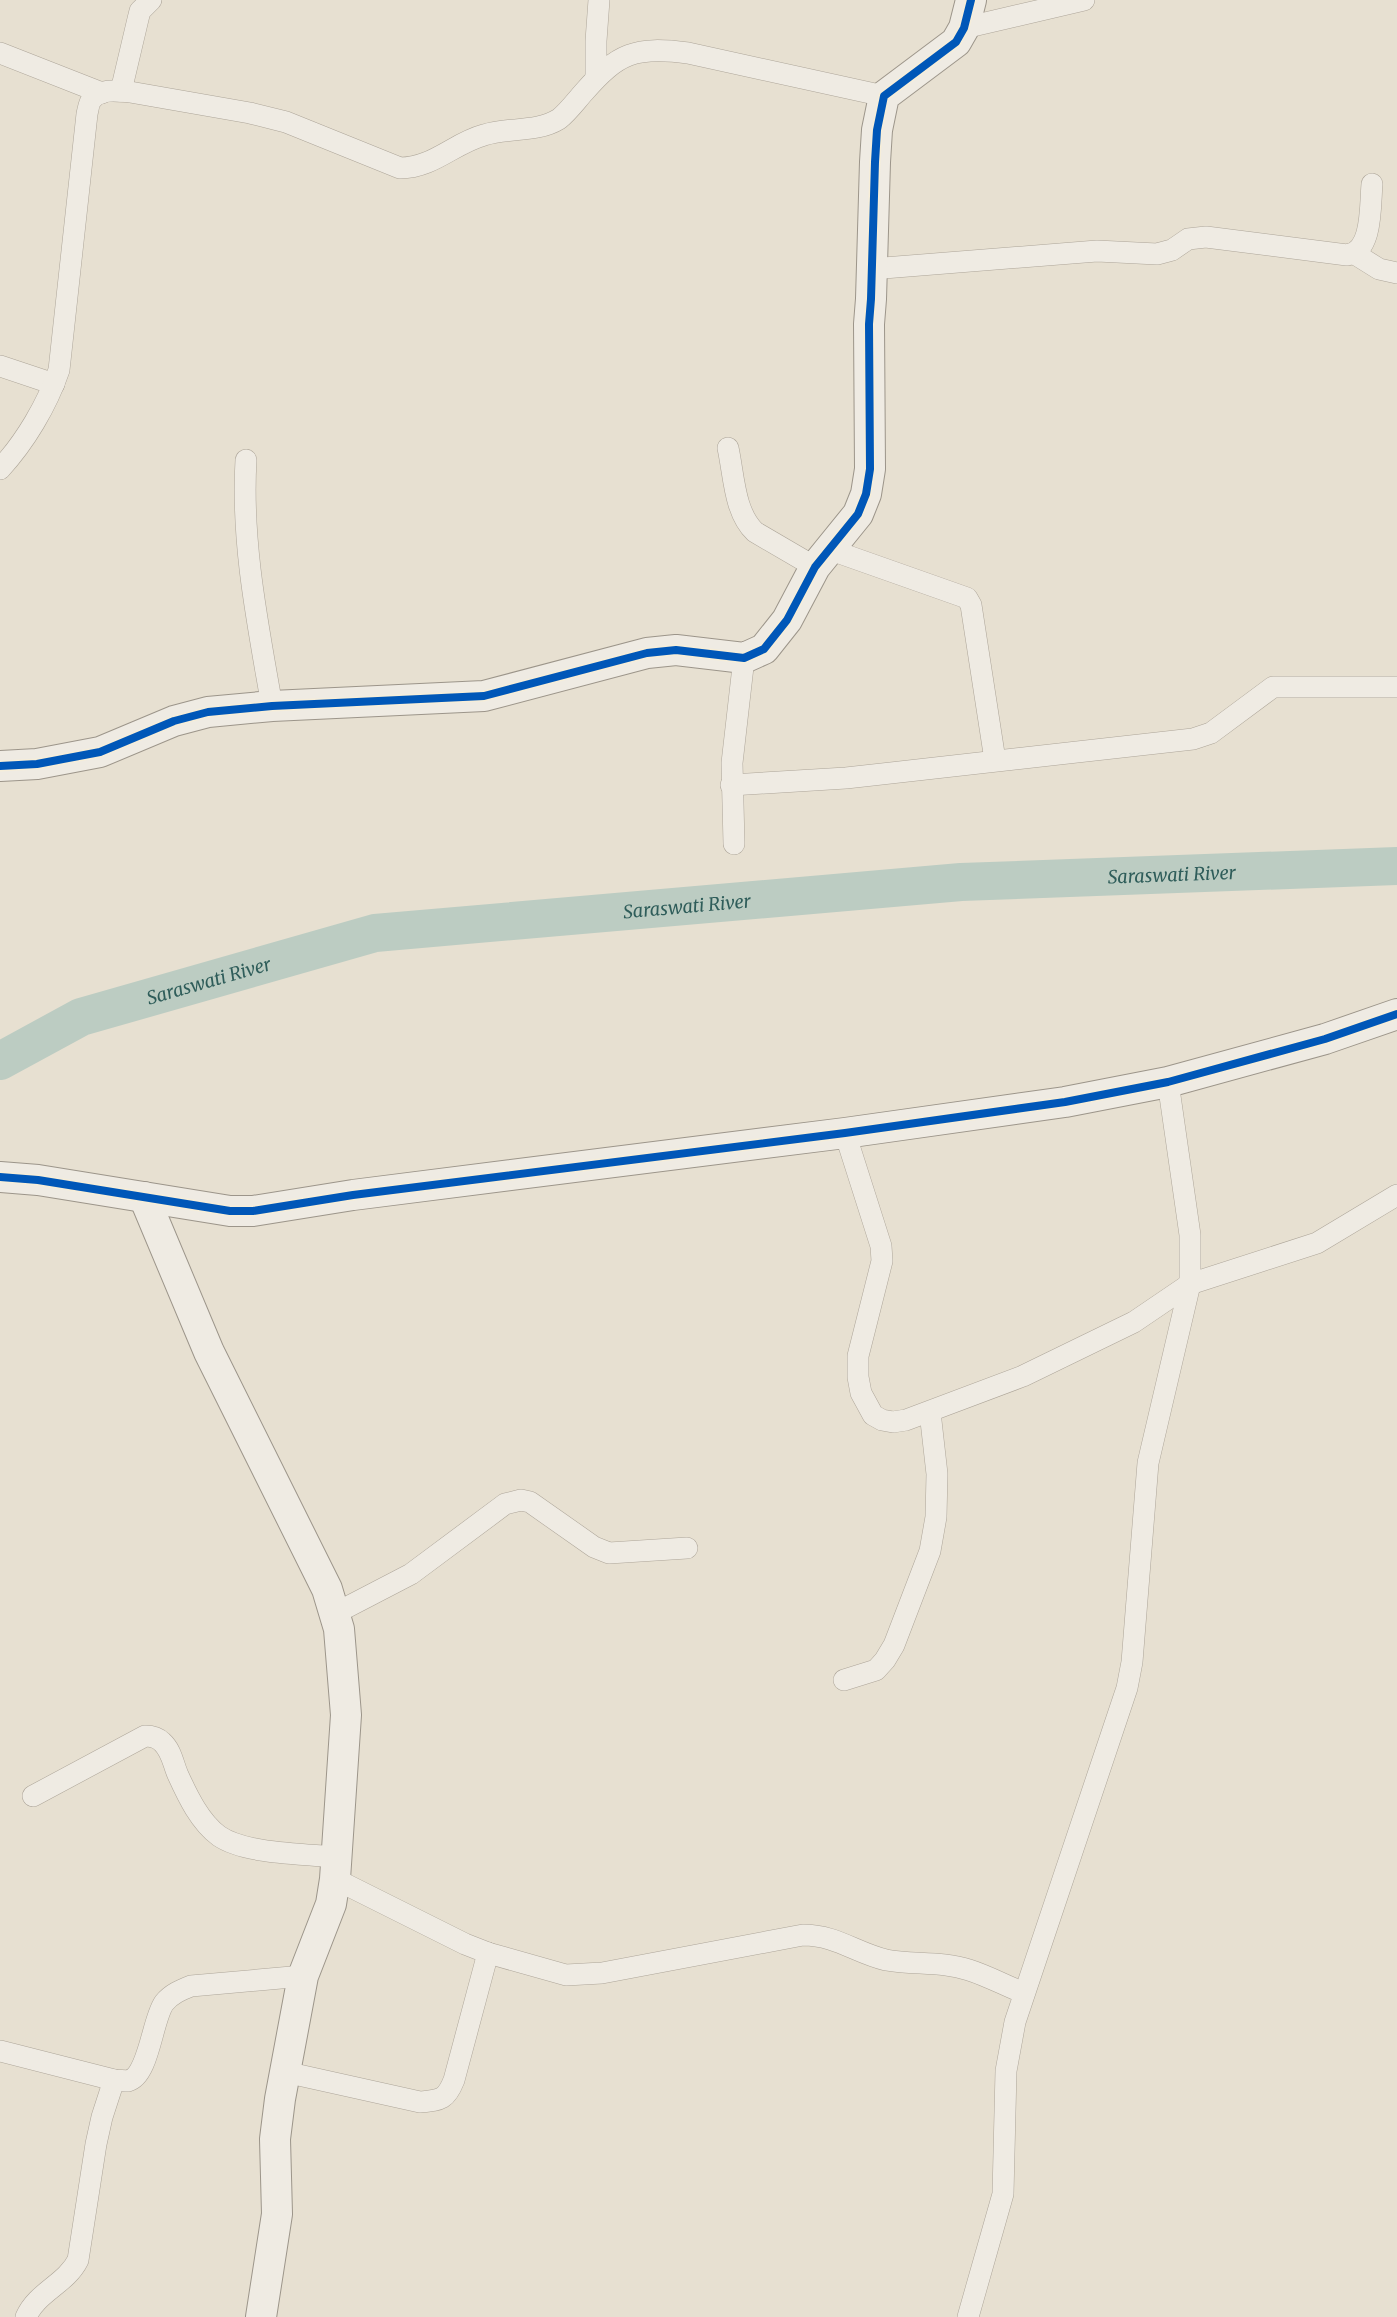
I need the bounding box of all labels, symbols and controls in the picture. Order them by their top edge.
water label: Saraswati River [1107,860,1237,888]
water label: Saraswati River [622,889,752,923]
water label: Saraswati River [144,952,274,1009]

